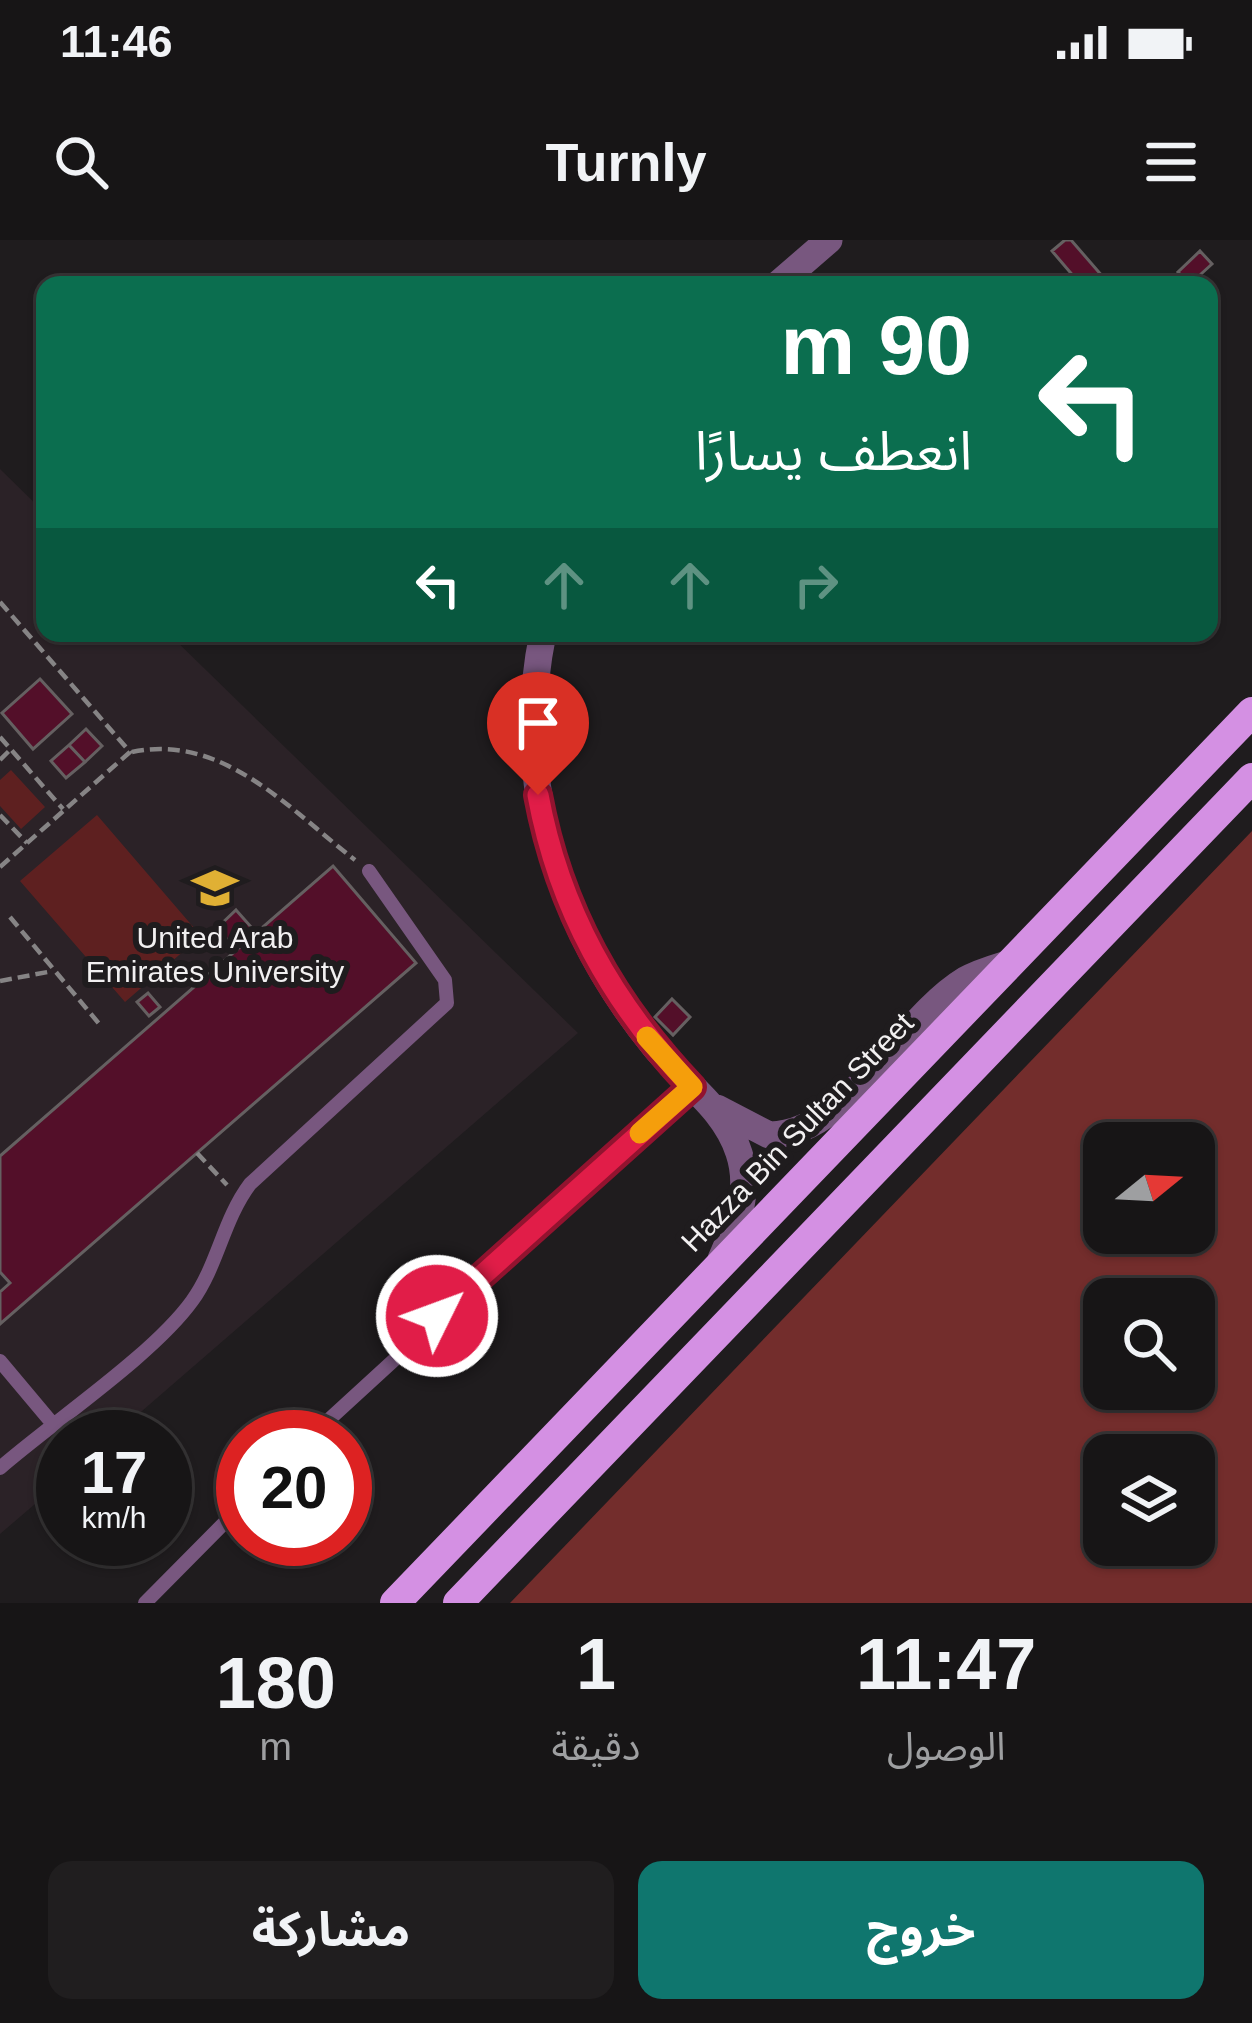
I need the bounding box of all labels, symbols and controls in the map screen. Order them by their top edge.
text: 11:46 [60,16,173,67]
icon: search [48,129,114,195]
icon: menu [1138,129,1204,195]
text: Turnly [546,132,707,192]
text: 90 m [781,298,972,392]
icon: left [1014,324,1170,480]
text: انعطف يسارًا [695,421,972,481]
icon: left [405,552,471,618]
icon: ahead [531,552,597,618]
icon: ahead [657,552,723,618]
icon: right [783,552,849,618]
pin [487,672,589,795]
icon: arrive [505,690,571,756]
school or university icon: United Arab Emirates University [190,863,240,913]
place label: United Arab Emirates University [86,921,344,988]
street label: Hazza Bin Sultan Street [675,1006,920,1258]
north arrow [1083,1122,1215,1254]
map controls [1083,1122,1215,1566]
position arrow [374,1253,500,1379]
button: search [1083,1278,1215,1410]
speed limit sign: 20 [216,1410,372,1566]
button: layers [1083,1434,1215,1566]
text: 17 [81,1439,147,1506]
text: km/h [81,1501,147,1534]
text: 1 [576,1624,616,1704]
text: 11:47 [856,1624,1036,1704]
text: 180 [216,1643,336,1723]
text: m [260,1725,292,1768]
text: دقيقة [552,1725,640,1768]
text: الوصول [887,1725,1005,1768]
button: مشاركة [48,1861,614,1999]
button: خروج [638,1861,1204,1999]

